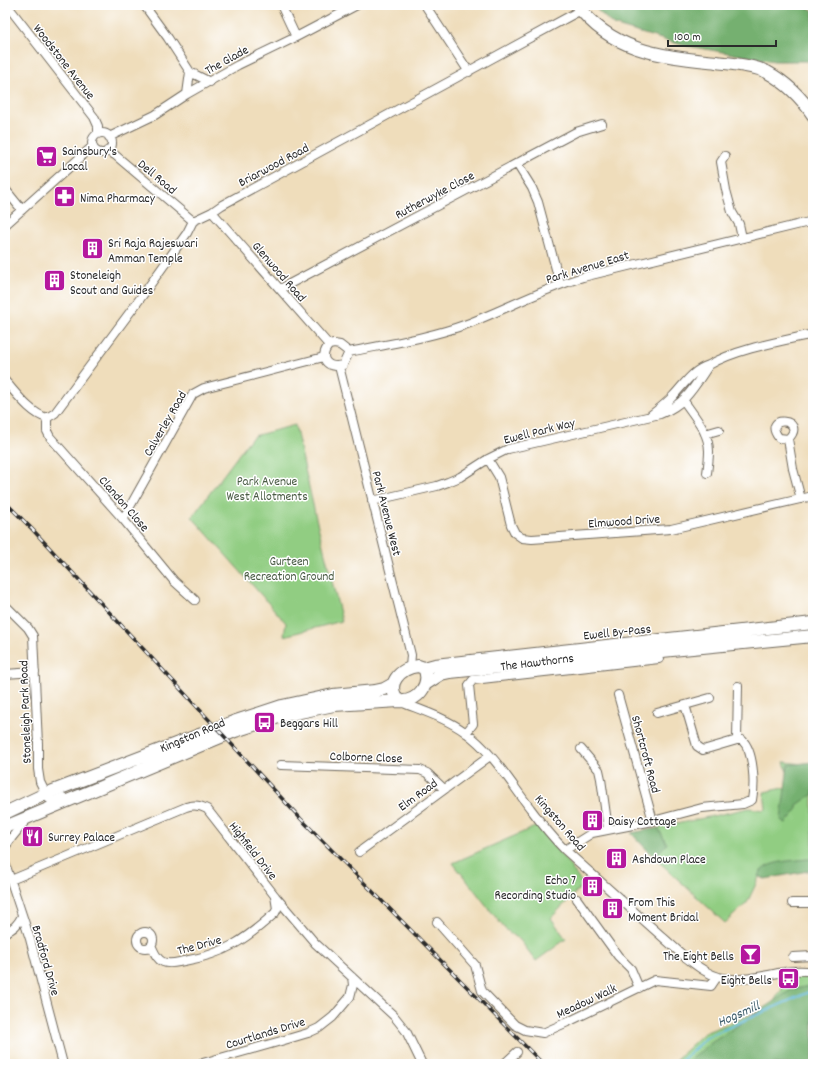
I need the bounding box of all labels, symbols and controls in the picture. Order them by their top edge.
street label: Woodstone Avenue [27,21,99,105]
scale bar [668,22,776,48]
text: 100 m [674,29,701,46]
street label: The Glade [202,41,253,81]
street label: Briarwood Road [235,140,313,193]
place label: Sainsbury's Local [62,143,117,177]
supermarket icon: Sainsbury's Local [34,144,60,170]
street label: Dell Road [133,156,180,200]
street label: Rutherwyke Close [392,167,478,225]
pharmacy icon: Nima Pharmacy [51,184,77,210]
place label: Nima Pharmacy [80,190,156,209]
place label: Sri Raja Rajeswari Amman Temple [108,235,198,269]
building icon: Sri Raja Rajeswari Amman Temple [80,236,106,262]
street label: Glenwood Road [246,238,310,307]
street label: Park Avenue East [544,247,632,290]
place label: Stoneleigh Scout and Guides [70,267,153,301]
building icon: Stoneleigh Scout and Guides [41,268,67,294]
street label: Calverley Road [140,388,193,461]
street label: Ewell Park Way [502,414,578,450]
street label: Park Avenue West [366,469,405,558]
street label: Clandon Close [93,472,153,537]
park label: Park Avenue West Allotments [226,473,308,507]
street label: Elmwood Drive [588,510,661,534]
park label: Gurteen Recreation Ground [244,553,334,587]
street label: Ewell By-Pass [582,620,652,646]
street label: The Hawthorns [500,650,575,677]
street label: Stoneleigh Park Road [15,660,38,764]
bus stop icon: Beggars Hill [252,709,278,735]
street label: Kingston Road [157,714,229,759]
street label: Shortcroft Road [625,714,664,796]
place label: Beggars Hill [280,715,338,734]
street label: Colborne Close [329,748,403,769]
street label: Elm Road [395,775,442,817]
street label: Kingston Road [529,791,589,856]
building icon: Daisy Cottage [580,807,606,833]
place label: Daisy Cottage [608,813,676,832]
street label: Highfield Drive [223,818,281,885]
restaurant icon: Surrey Palace [20,823,46,849]
place label: Surrey Palace [48,829,115,848]
building icon: Ashdown Place [603,845,629,871]
place label: Ashdown Place [632,851,706,870]
place label: Echo 7 Recording Studio [495,872,576,906]
building icon: Echo 7 Recording Studio [579,873,605,899]
place label: From This Moment Bridal [628,894,699,928]
building icon: From This Moment Bridal [600,895,626,921]
street label: Bradford Drive [25,923,64,998]
street label: The Drive [176,931,224,961]
bar icon: The Eight Bells [737,942,763,968]
place label: The Eight Bells [663,948,734,967]
bus stop icon: Eight Bells [775,966,801,992]
place label: Eight Bells [721,972,772,991]
street label: Meadow Walk [554,980,620,1025]
water label: Hogsmill [715,996,765,1033]
street label: Courtlands Drive [224,1013,308,1055]

